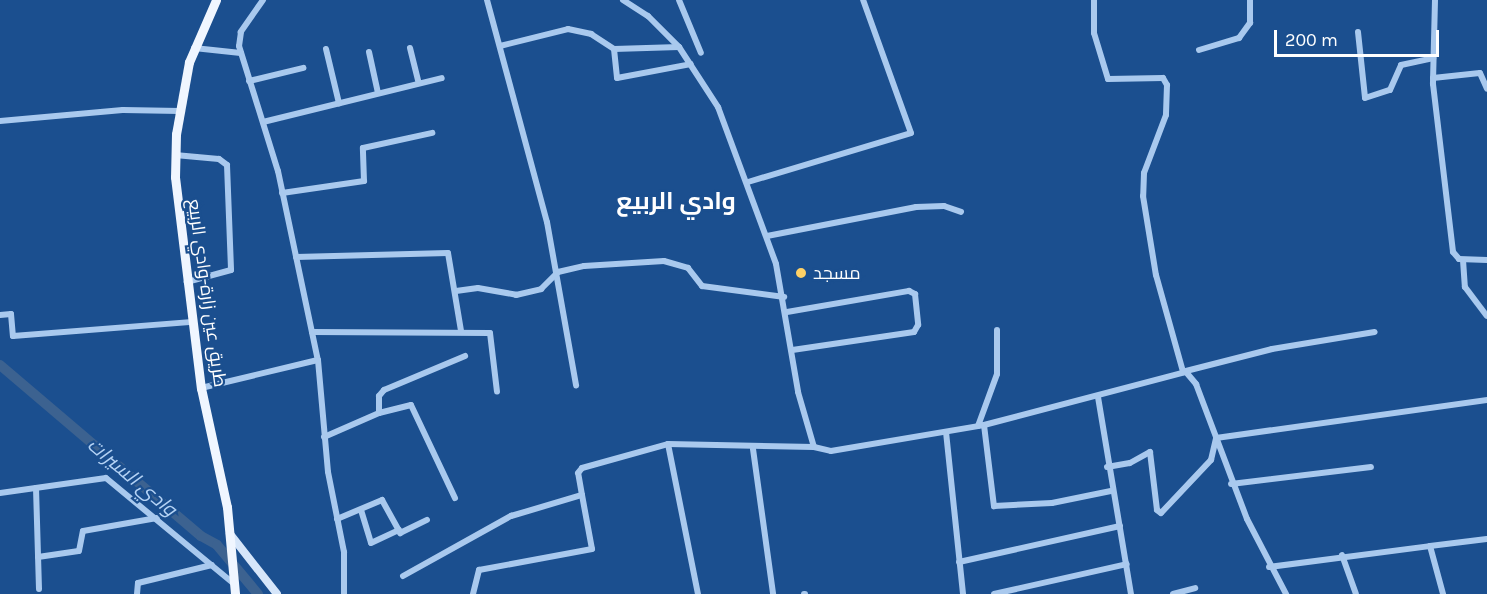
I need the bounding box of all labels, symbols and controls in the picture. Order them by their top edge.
scale bar [1277,18,1442,56]
text: 200 m [1285,29,1338,51]
district label: وادي الربيع [616,188,736,216]
street label: طريق عين زارة-وادي الربيع [183,198,231,388]
place label: مسجد [813,262,861,284]
marker: مسجد [794,266,808,280]
water label: وادي السيرات [82,433,182,521]

